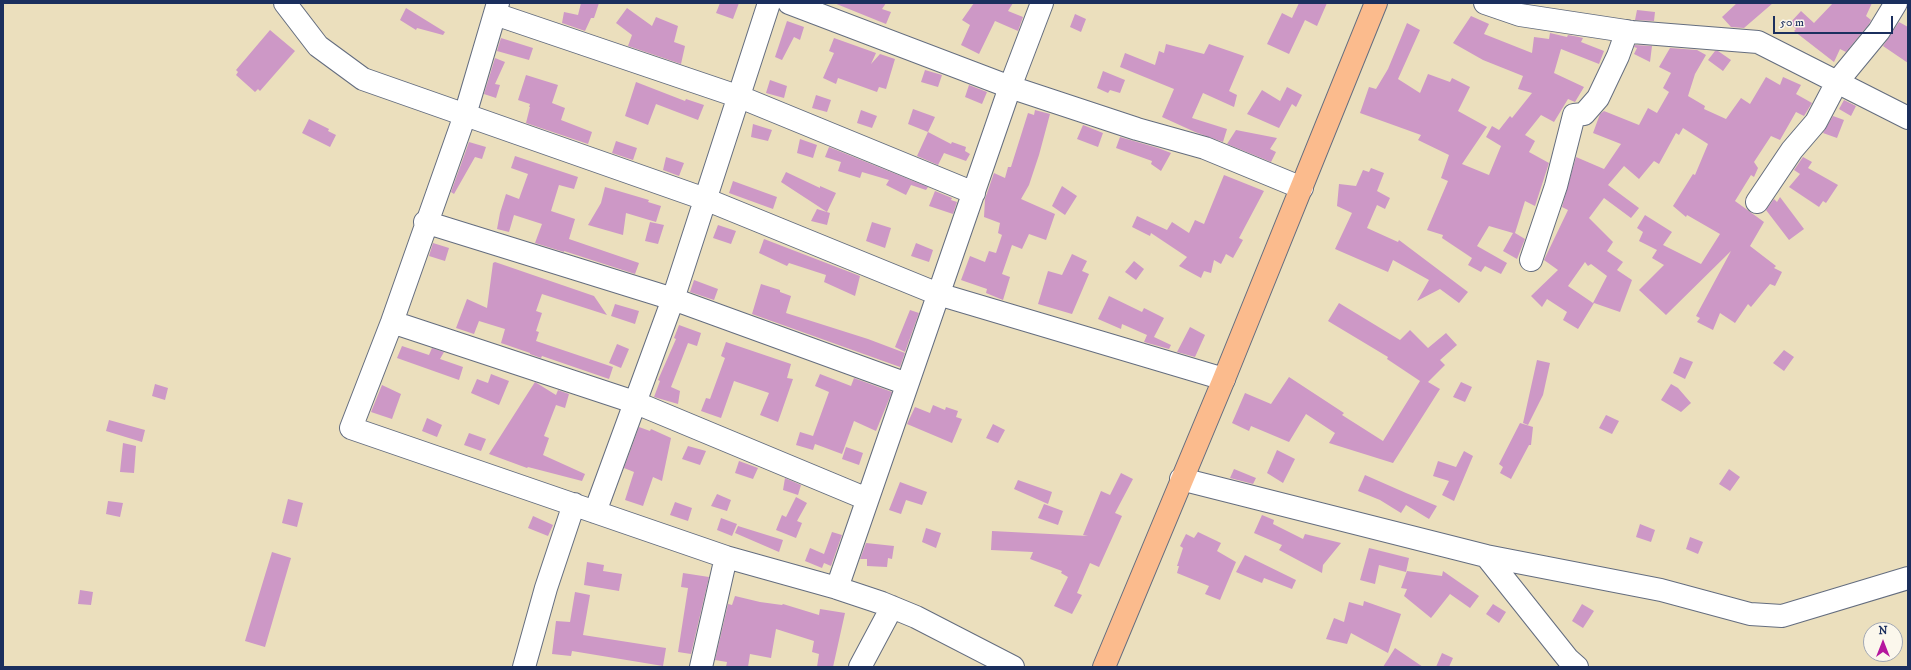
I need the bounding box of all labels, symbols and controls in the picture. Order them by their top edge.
scale bar [1775,8,1895,34]
text: 50 m [1780,15,1804,30]
north arrow [1863,622,1903,662]
text: N [1878,624,1888,638]

